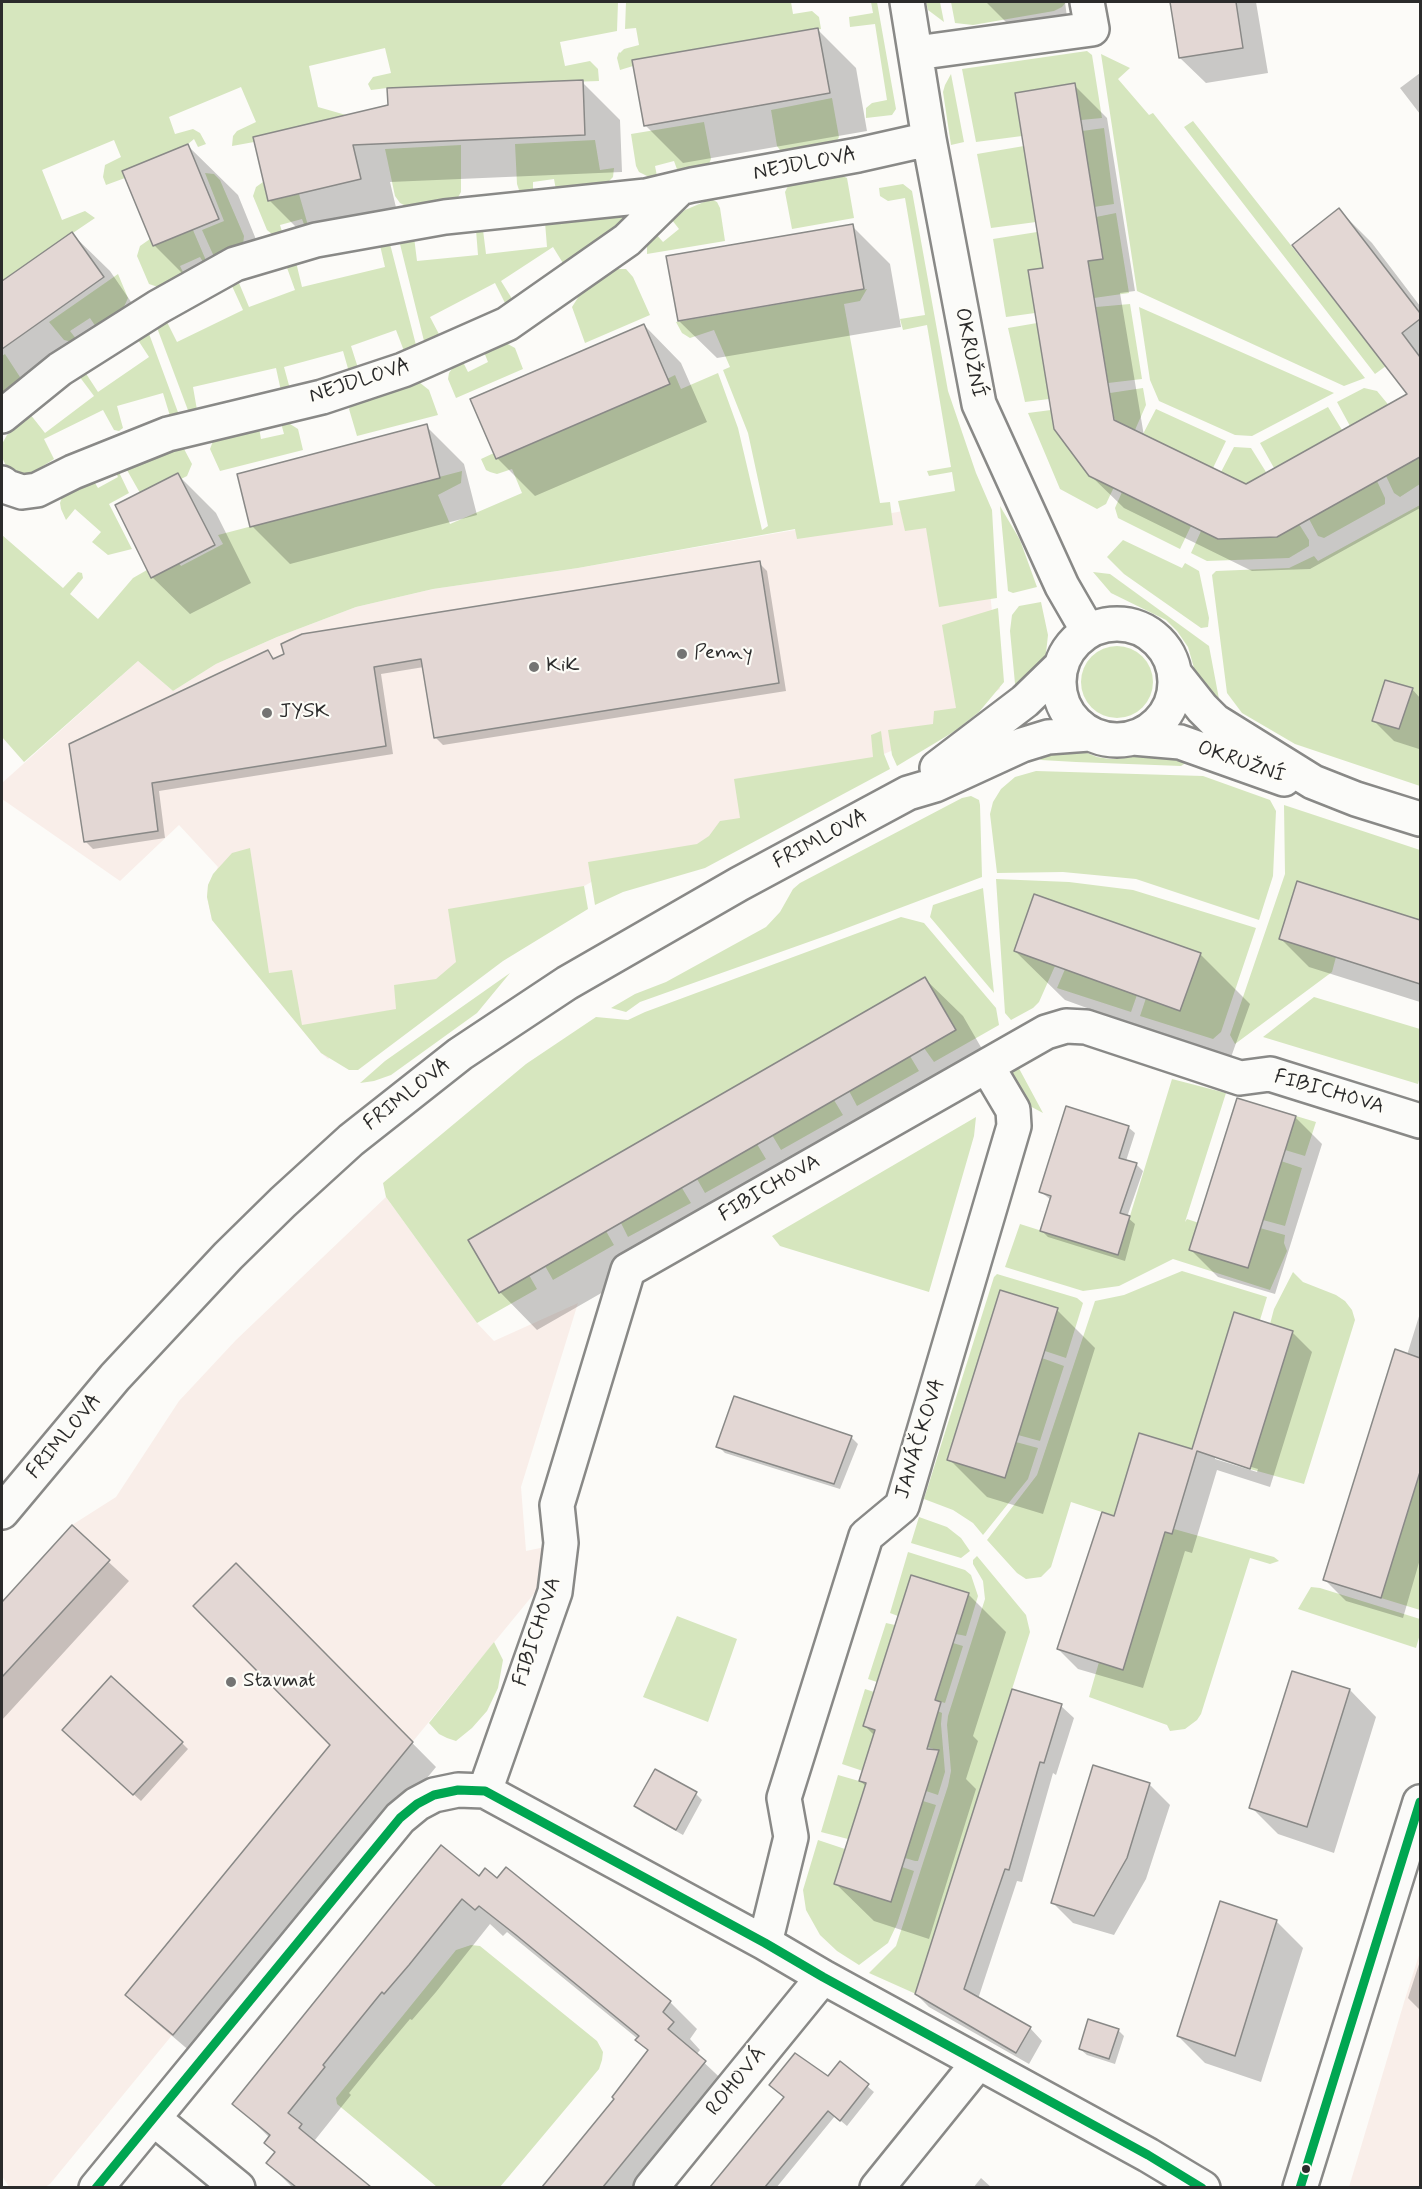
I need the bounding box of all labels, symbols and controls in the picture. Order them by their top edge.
street label: NEJDLOVA [751,143,859,187]
street label: OKRUŽNÍ [948,306,990,400]
street label: NEJDLOVA [306,354,414,410]
place label: Penny [694,641,753,667]
marker: Penny [675,647,689,661]
place label: KiK [546,654,580,680]
marker: KiK [527,660,541,674]
place label: JYSK [279,700,329,726]
marker: JYSK [260,706,274,720]
street label: OKRUŽNÍ [1194,736,1288,790]
street label: FRIMLOVA [769,805,873,875]
street label: FRIMLOVA [359,1053,457,1137]
street label: FIBICHOVA [1271,1065,1387,1121]
street label: FIBICHOVA [715,1150,825,1228]
street label: JANÁČKOVA [891,1376,951,1502]
street label: FRIMLOVA [22,1389,108,1485]
street label: FIBICHOVA [509,1574,567,1690]
place label: Stavmat [243,1669,316,1695]
marker: Stavmat [224,1675,238,1689]
street label: ROHOVÁ [702,2042,772,2122]
unlabelled marker [1300,2163,1312,2175]

